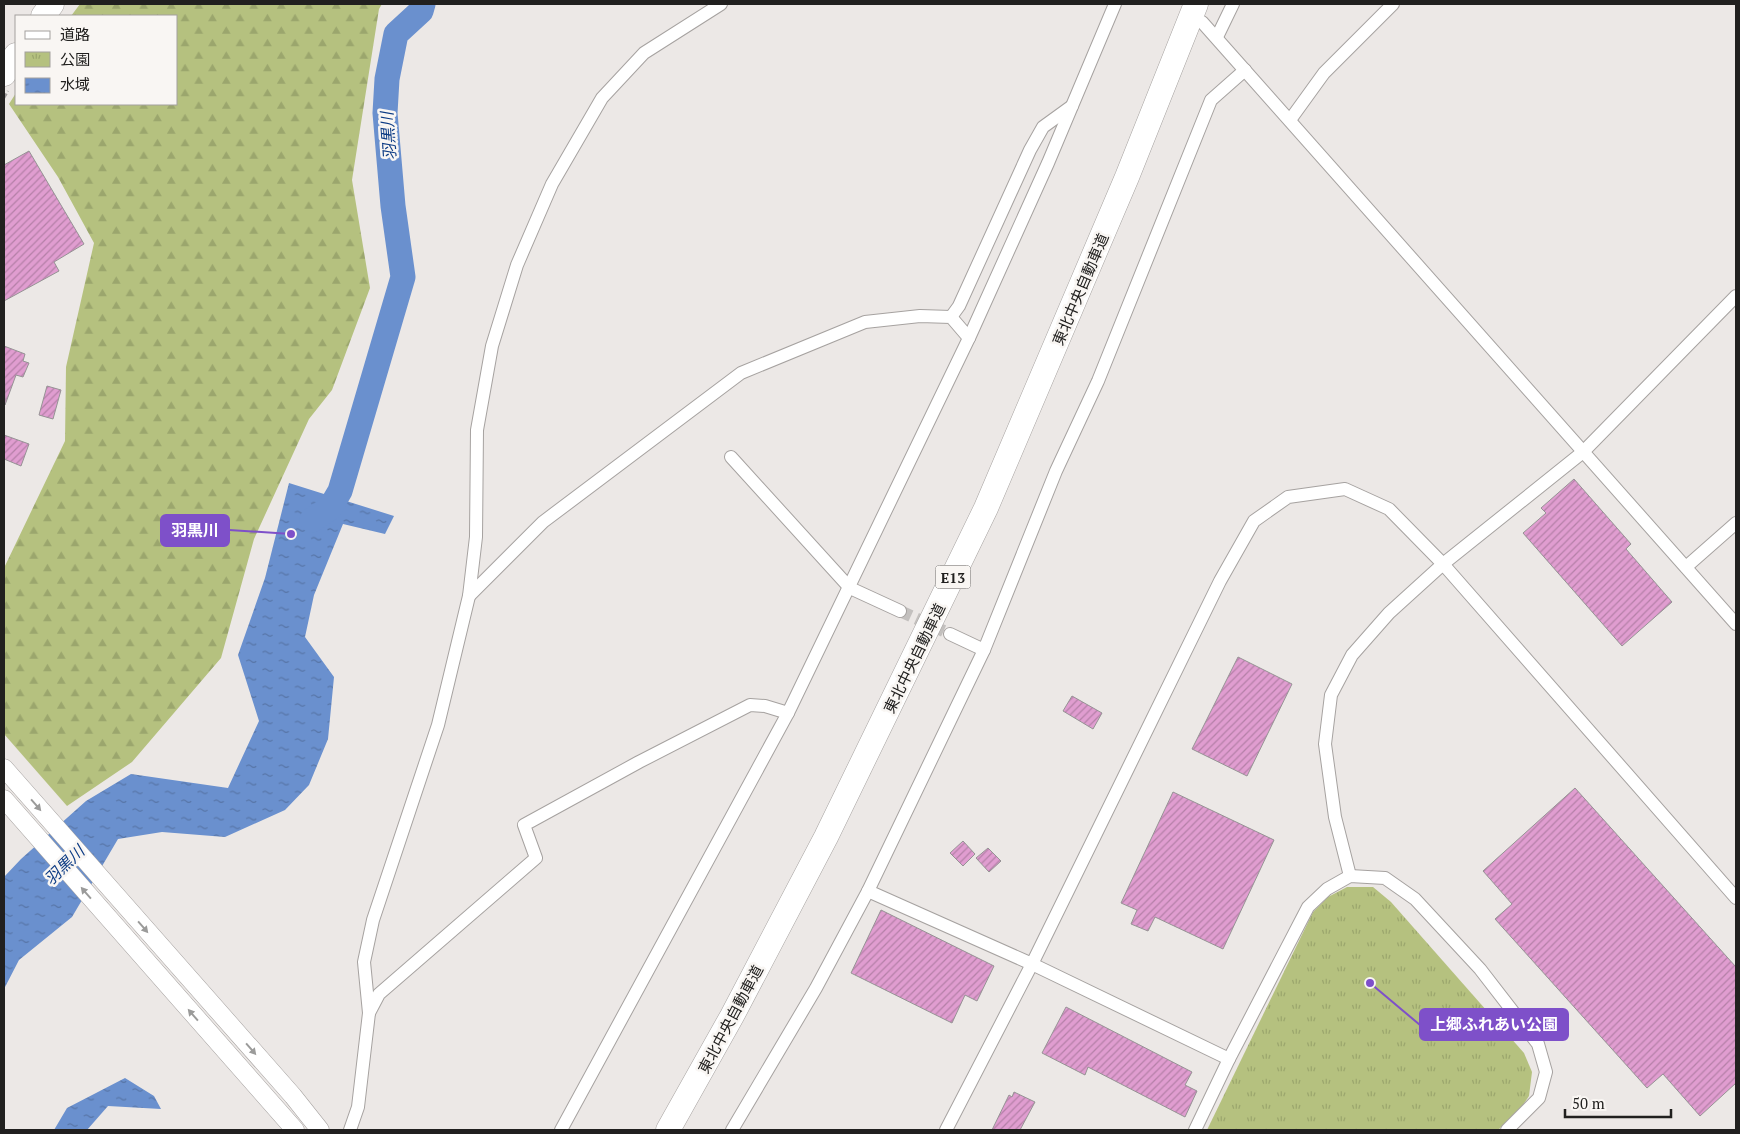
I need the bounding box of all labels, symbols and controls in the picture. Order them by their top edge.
legend [15,15,178,105]
text: 道路 [60,24,90,44]
text: 公園 [60,49,90,69]
text: 水域 [60,74,90,94]
water label: 羽黒川 [375,109,401,161]
street label: 東北中央自動車道 [1047,230,1113,348]
callout: 羽黒川 [161,515,229,546]
text: 羽黒川 [171,519,219,541]
road number: E13 [936,566,970,588]
street label: 東北中央自動車道 [879,600,949,716]
one-way arrow [30,798,42,810]
water label: 羽黒川 [39,839,90,890]
one-way arrow [80,887,92,899]
one-way arrow [138,920,149,933]
street label: 東北中央自動車道 [693,961,767,1077]
one-way arrow [188,1008,199,1021]
callout: 上郷ふれあい公園 [1420,1009,1568,1040]
text: 上郷ふれあい公園 [1430,1013,1558,1035]
one-way arrow [245,1042,257,1054]
scale bar [1565,1086,1671,1118]
text: 50 m [1572,1093,1605,1113]

